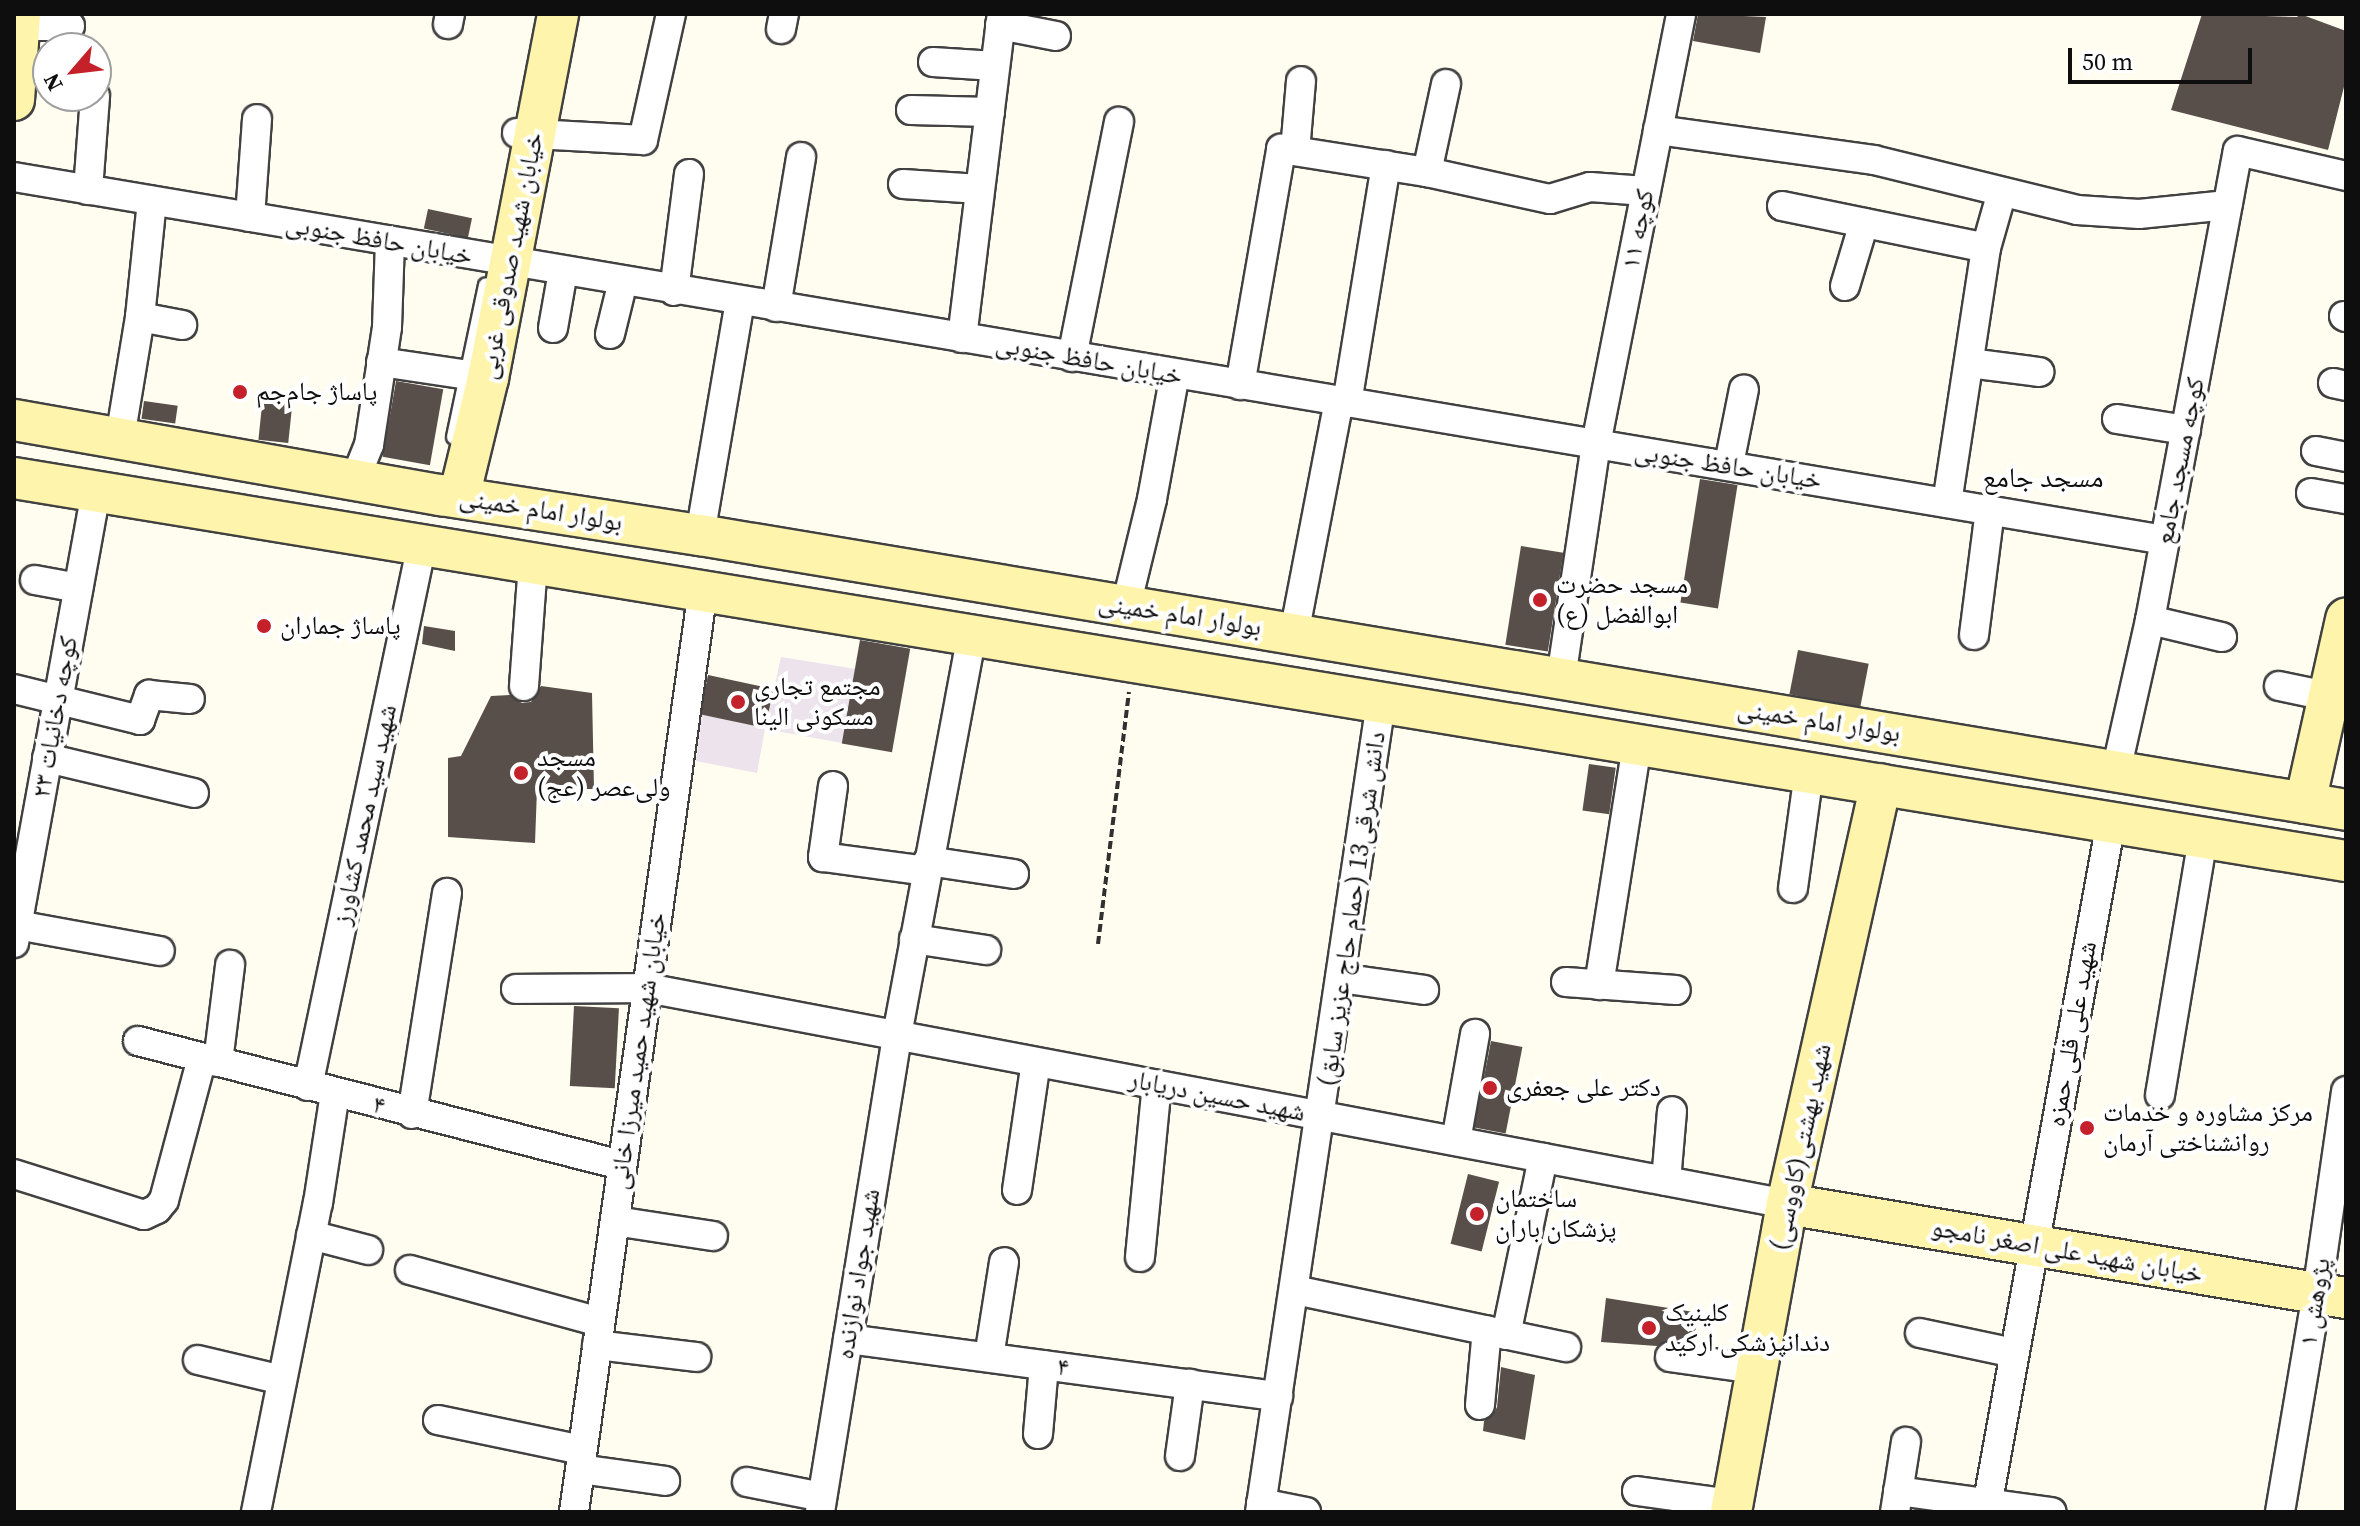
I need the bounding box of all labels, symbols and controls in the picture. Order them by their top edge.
north arrow [32,32,112,112]
scale bar [2072,32,2256,82]
text: 50 m [2082,45,2133,78]
text: N [36,68,70,96]
street label: خیابان شهید صدوقی غربی [472,130,550,382]
street label: کوچه ۱۱ [1615,186,1661,272]
street label: خیابان حافظ جنوبی [283,208,475,272]
street label: خیابان حافظ جنوبی [993,328,1185,392]
street label: کوچه مسجد جامع [2149,375,2211,547]
place label: پاساژ جام‌جم [256,376,377,408]
marker: پاساژ جام‌جم [231,383,249,401]
street label: خیابان حافظ جنوبی [1632,436,1824,496]
district label: مسجد جامع [1983,460,2103,494]
street label: بولوار امام خمینی [457,482,625,538]
place label: مسجد حضرت ابوالفضل (ع) [1556,569,1688,630]
street label: بولوار امام خمینی [1096,587,1264,643]
marker: مسجد حضرت ابوالفضل (ع) [1531,591,1549,609]
place label: پاساژ جماران [280,610,401,642]
marker: پاساژ جماران [255,617,273,635]
street label: کوچه دخانیات ۲۳ [25,634,85,800]
place label: مجتمع تجاری مسکونی الینا [754,671,881,732]
marker: مجتمع تجاری مسکونی الینا [729,693,747,711]
street label: بولوار امام خمینی [1735,693,1903,749]
street label: شهید سید محمد کشاورز [326,702,404,928]
street label: دانش شرقی13 (حمام حاج عزیز سابق) [1312,730,1392,1088]
place label: مسجد ولی‌عصر (عج) [537,742,671,804]
marker: مسجد ولی‌عصر (عج) [512,764,530,782]
street label: خیابان شهید حمید میرزا خانی [603,910,673,1192]
street label: شهید علی قلی حمزه [2040,939,2104,1129]
street label: شهید بهشتی(کاووسی) [1764,1041,1838,1253]
street label: شهید حسین دریابار [1126,1064,1308,1128]
place label: دکتر علی جعفری [1506,1072,1661,1104]
marker: دکتر علی جعفری [1481,1079,1499,1097]
street label: ۴ [369,1088,389,1122]
place label: مرکز مشاوره و خدمات روانشناختی آرمان [2103,1097,2313,1158]
marker: مرکز مشاوره و خدمات روانشناختی آرمان [2078,1119,2096,1137]
place label: ساختمان پزشکان باران [1495,1183,1617,1244]
street label: شهید جواد نوازنده [829,1187,887,1361]
marker: ساختمان پزشکان باران [1466,1203,1488,1225]
street label: خیابان شهید علی اصغر نامجو [1929,1212,2205,1290]
street label: پژوهش ۱ [2293,1256,2337,1348]
place label: کلینیک دندانپزشکی ارکید [1665,1297,1830,1358]
marker: کلینیک دندانپزشکی ارکید [1640,1319,1658,1337]
street label: ۴ [1055,1351,1071,1383]

